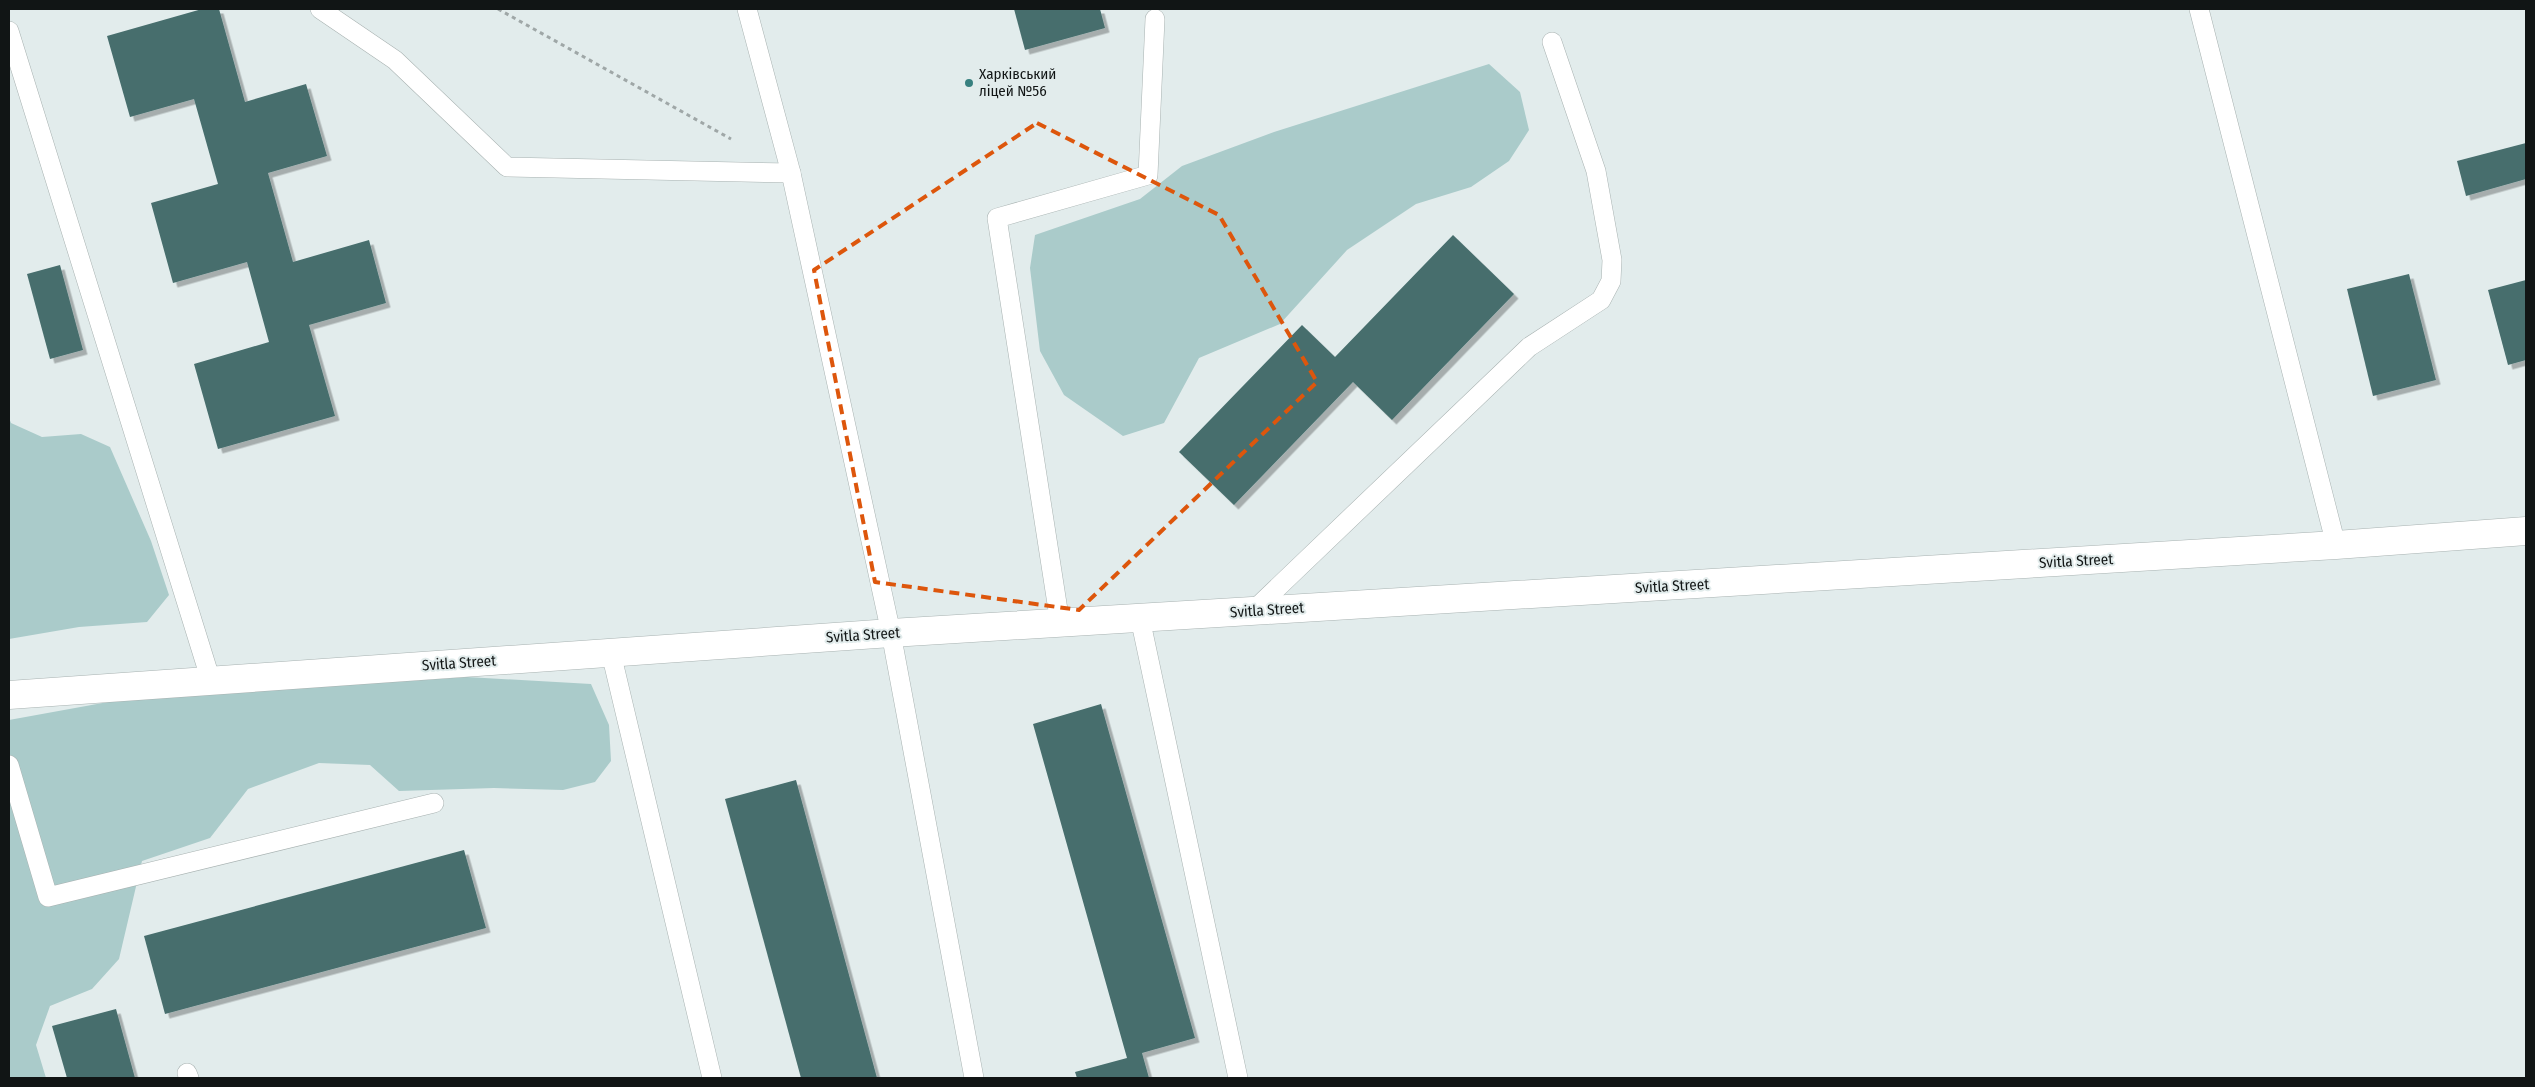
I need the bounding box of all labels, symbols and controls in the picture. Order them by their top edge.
place label: Харківський ліцей №56 [979,65,1056,100]
marker: Харківський ліцей №56 [963,77,975,89]
street label: Svitla Street [2039,550,2114,572]
street label: Svitla Street [1635,575,1710,597]
street label: Svitla Street [1229,598,1305,622]
street label: Svitla Street [825,623,901,647]
street label: Svitla Street [421,651,497,675]

